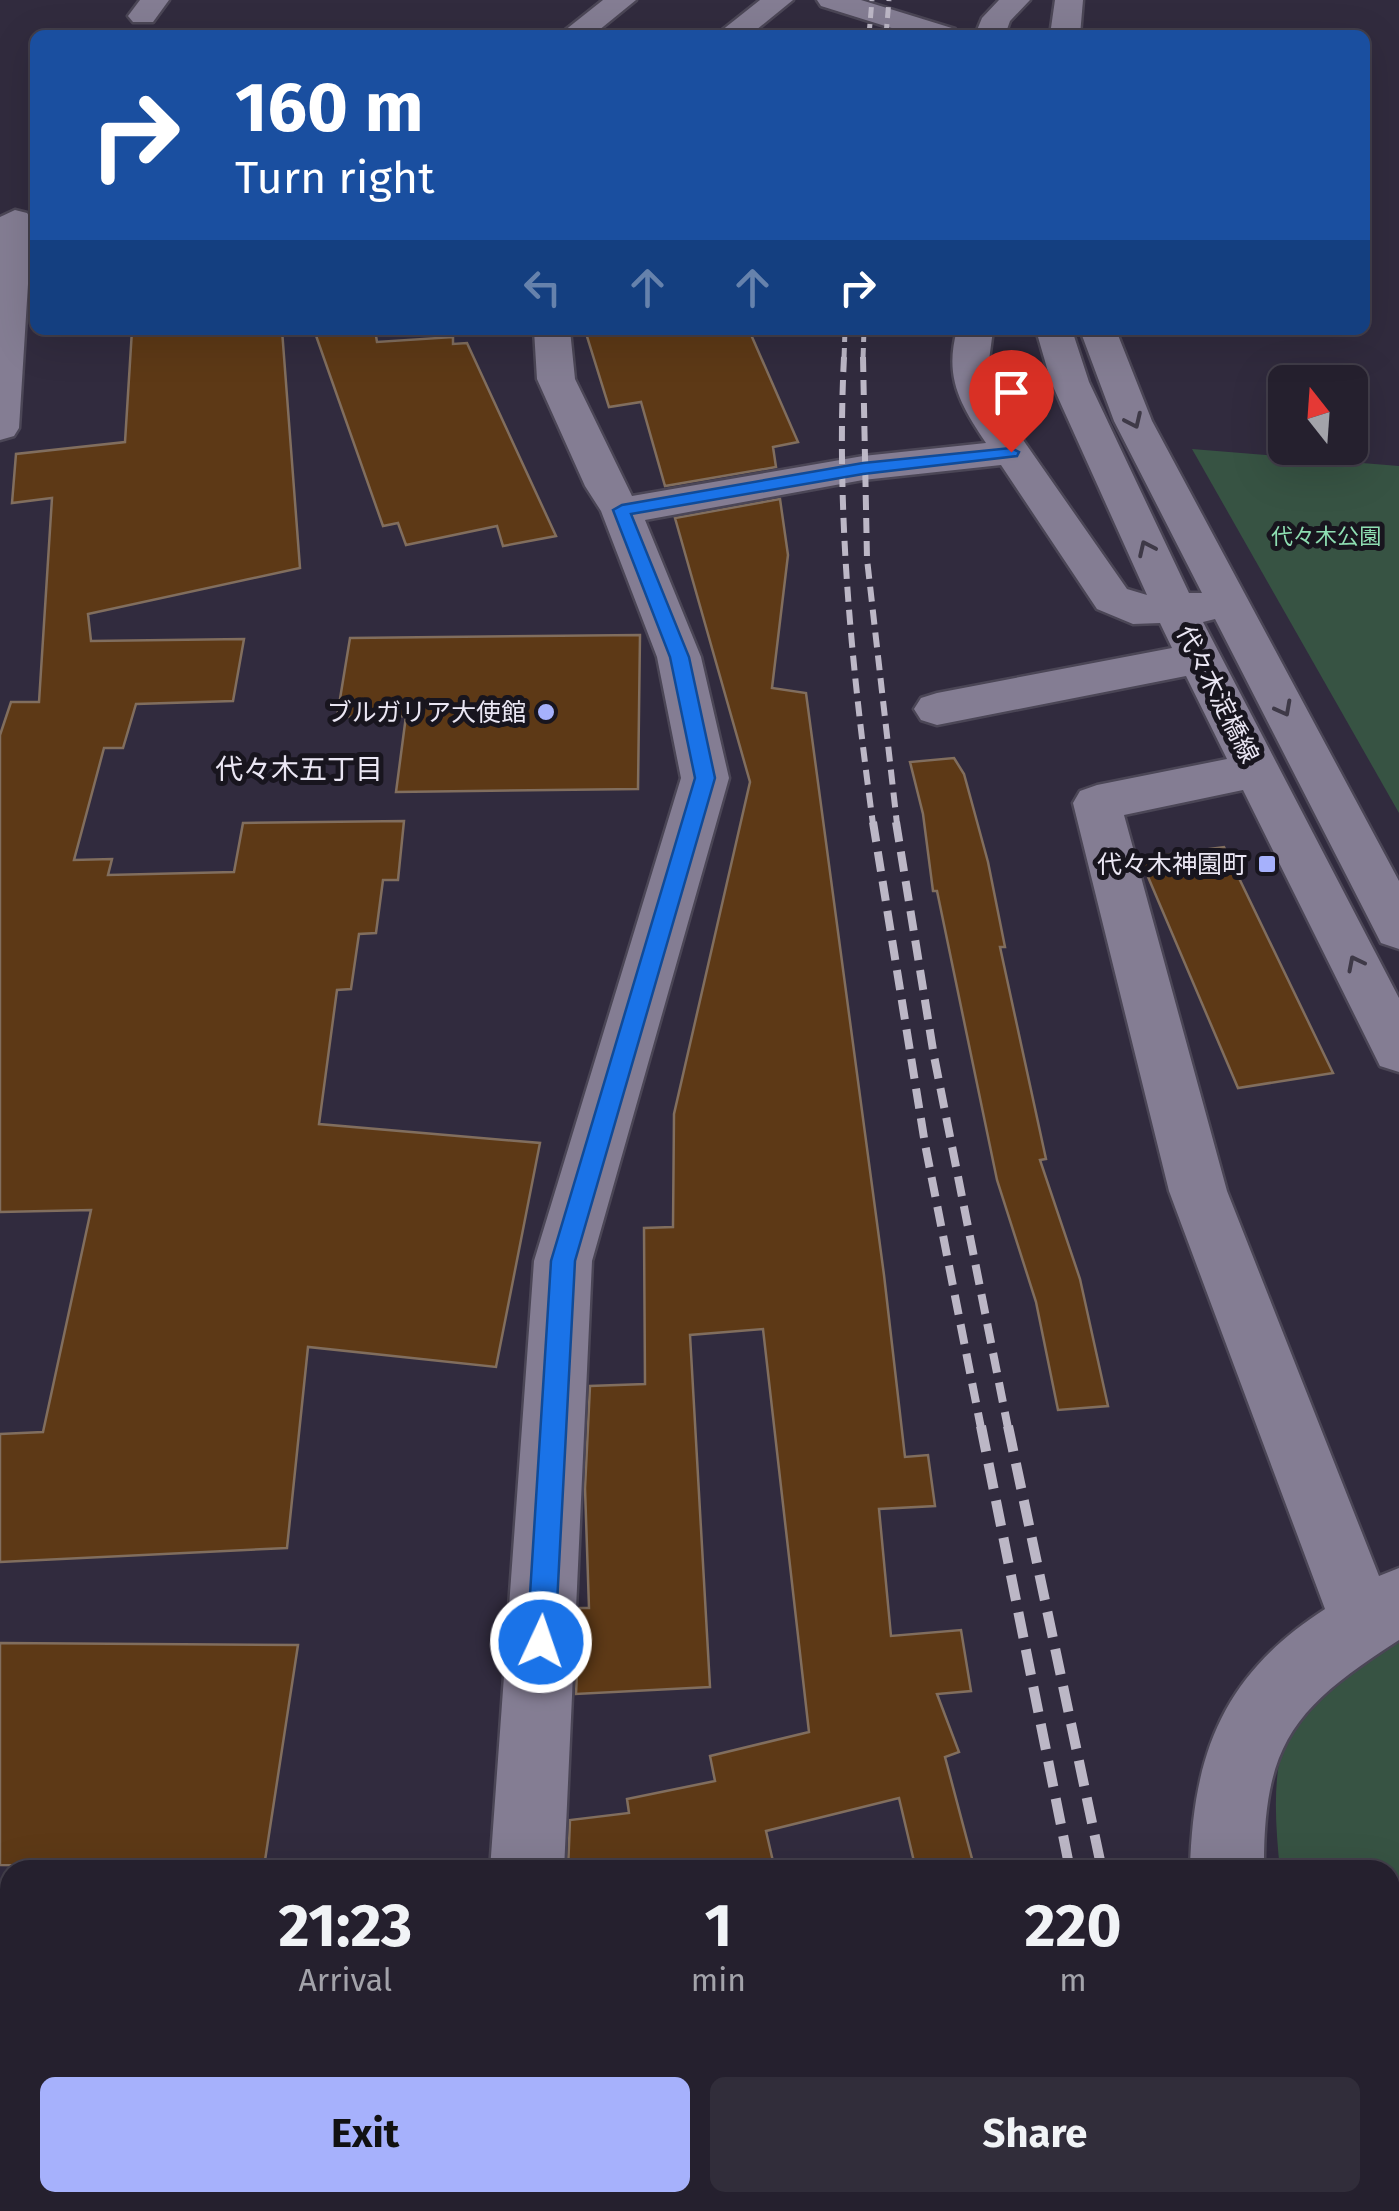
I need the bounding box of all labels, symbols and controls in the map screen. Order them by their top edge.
text: 160 m [235,66,424,150]
icon: right [70,70,200,200]
text: Turn right [235,151,434,205]
icon: left [515,260,570,315]
icon: ahead [620,260,675,315]
icon: ahead [725,260,780,315]
icon: right [830,260,885,315]
pin [969,350,1054,453]
icon: arrive [984,365,1039,420]
north arrow [1268,365,1368,465]
map controls [1268,365,1368,465]
one-way arrow [1121,410,1141,428]
park label: 代々木公園 [1271,523,1381,550]
one-way arrow [1138,540,1158,558]
street label: 代々木淀橋線 [1170,621,1265,768]
place label: ブルガリア大使館 [327,698,526,728]
one-way arrow [1272,698,1291,716]
marker: ブルガリア大使館 [535,701,557,723]
district label: 代々木五丁目 [215,753,383,786]
place label: 代々木神園町 [1097,850,1247,880]
marker: 代々木神園町 [1256,853,1278,875]
one-way arrow [1347,956,1367,974]
position arrow [489,1590,593,1694]
text: 21:23 [278,1890,412,1962]
text: 1 [704,1890,732,1962]
text: 220 [1024,1890,1122,1962]
text: Arrival [298,1961,392,1999]
text: min [691,1961,746,1999]
text: m [1059,1961,1087,1999]
button: Exit [40,2077,690,2192]
button: Share [710,2077,1360,2192]

